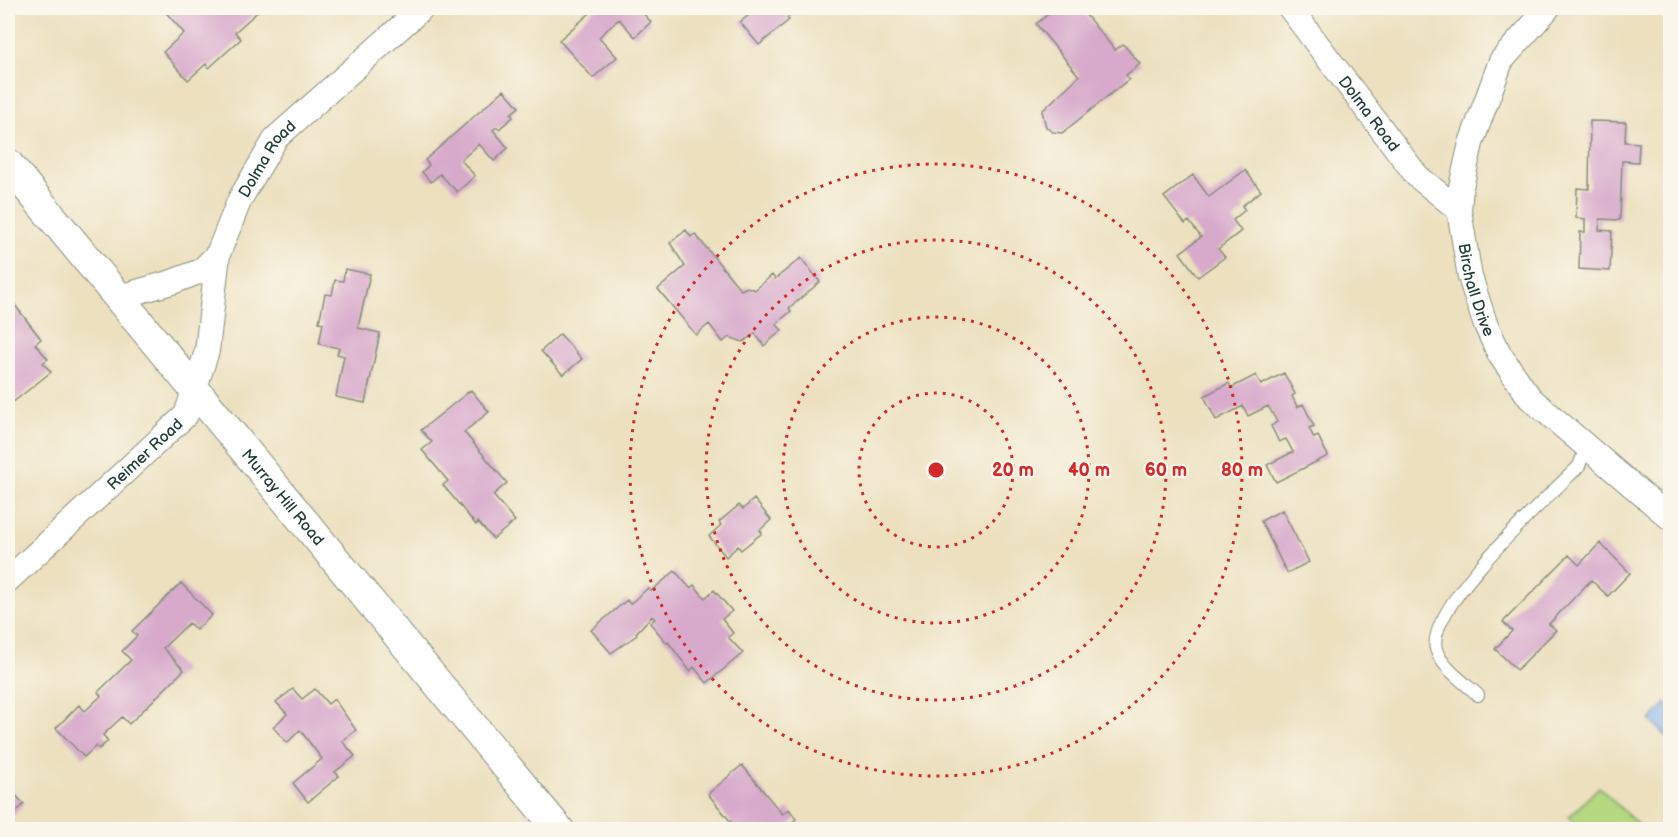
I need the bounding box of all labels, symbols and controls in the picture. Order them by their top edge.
street label: Dolma Road [1334,73,1403,156]
street label: Dolma Road [235,117,300,201]
street label: Birchall Drive [1454,242,1498,340]
street label: Reimer Road [104,415,187,494]
street label: Murray Hill Road [237,446,328,550]
centre of rings [926,460,946,480]
text: 20 m [992,460,1034,481]
text: 40 m [1068,460,1110,481]
text: 60 m [1145,460,1187,481]
text: 80 m [1221,460,1263,481]

